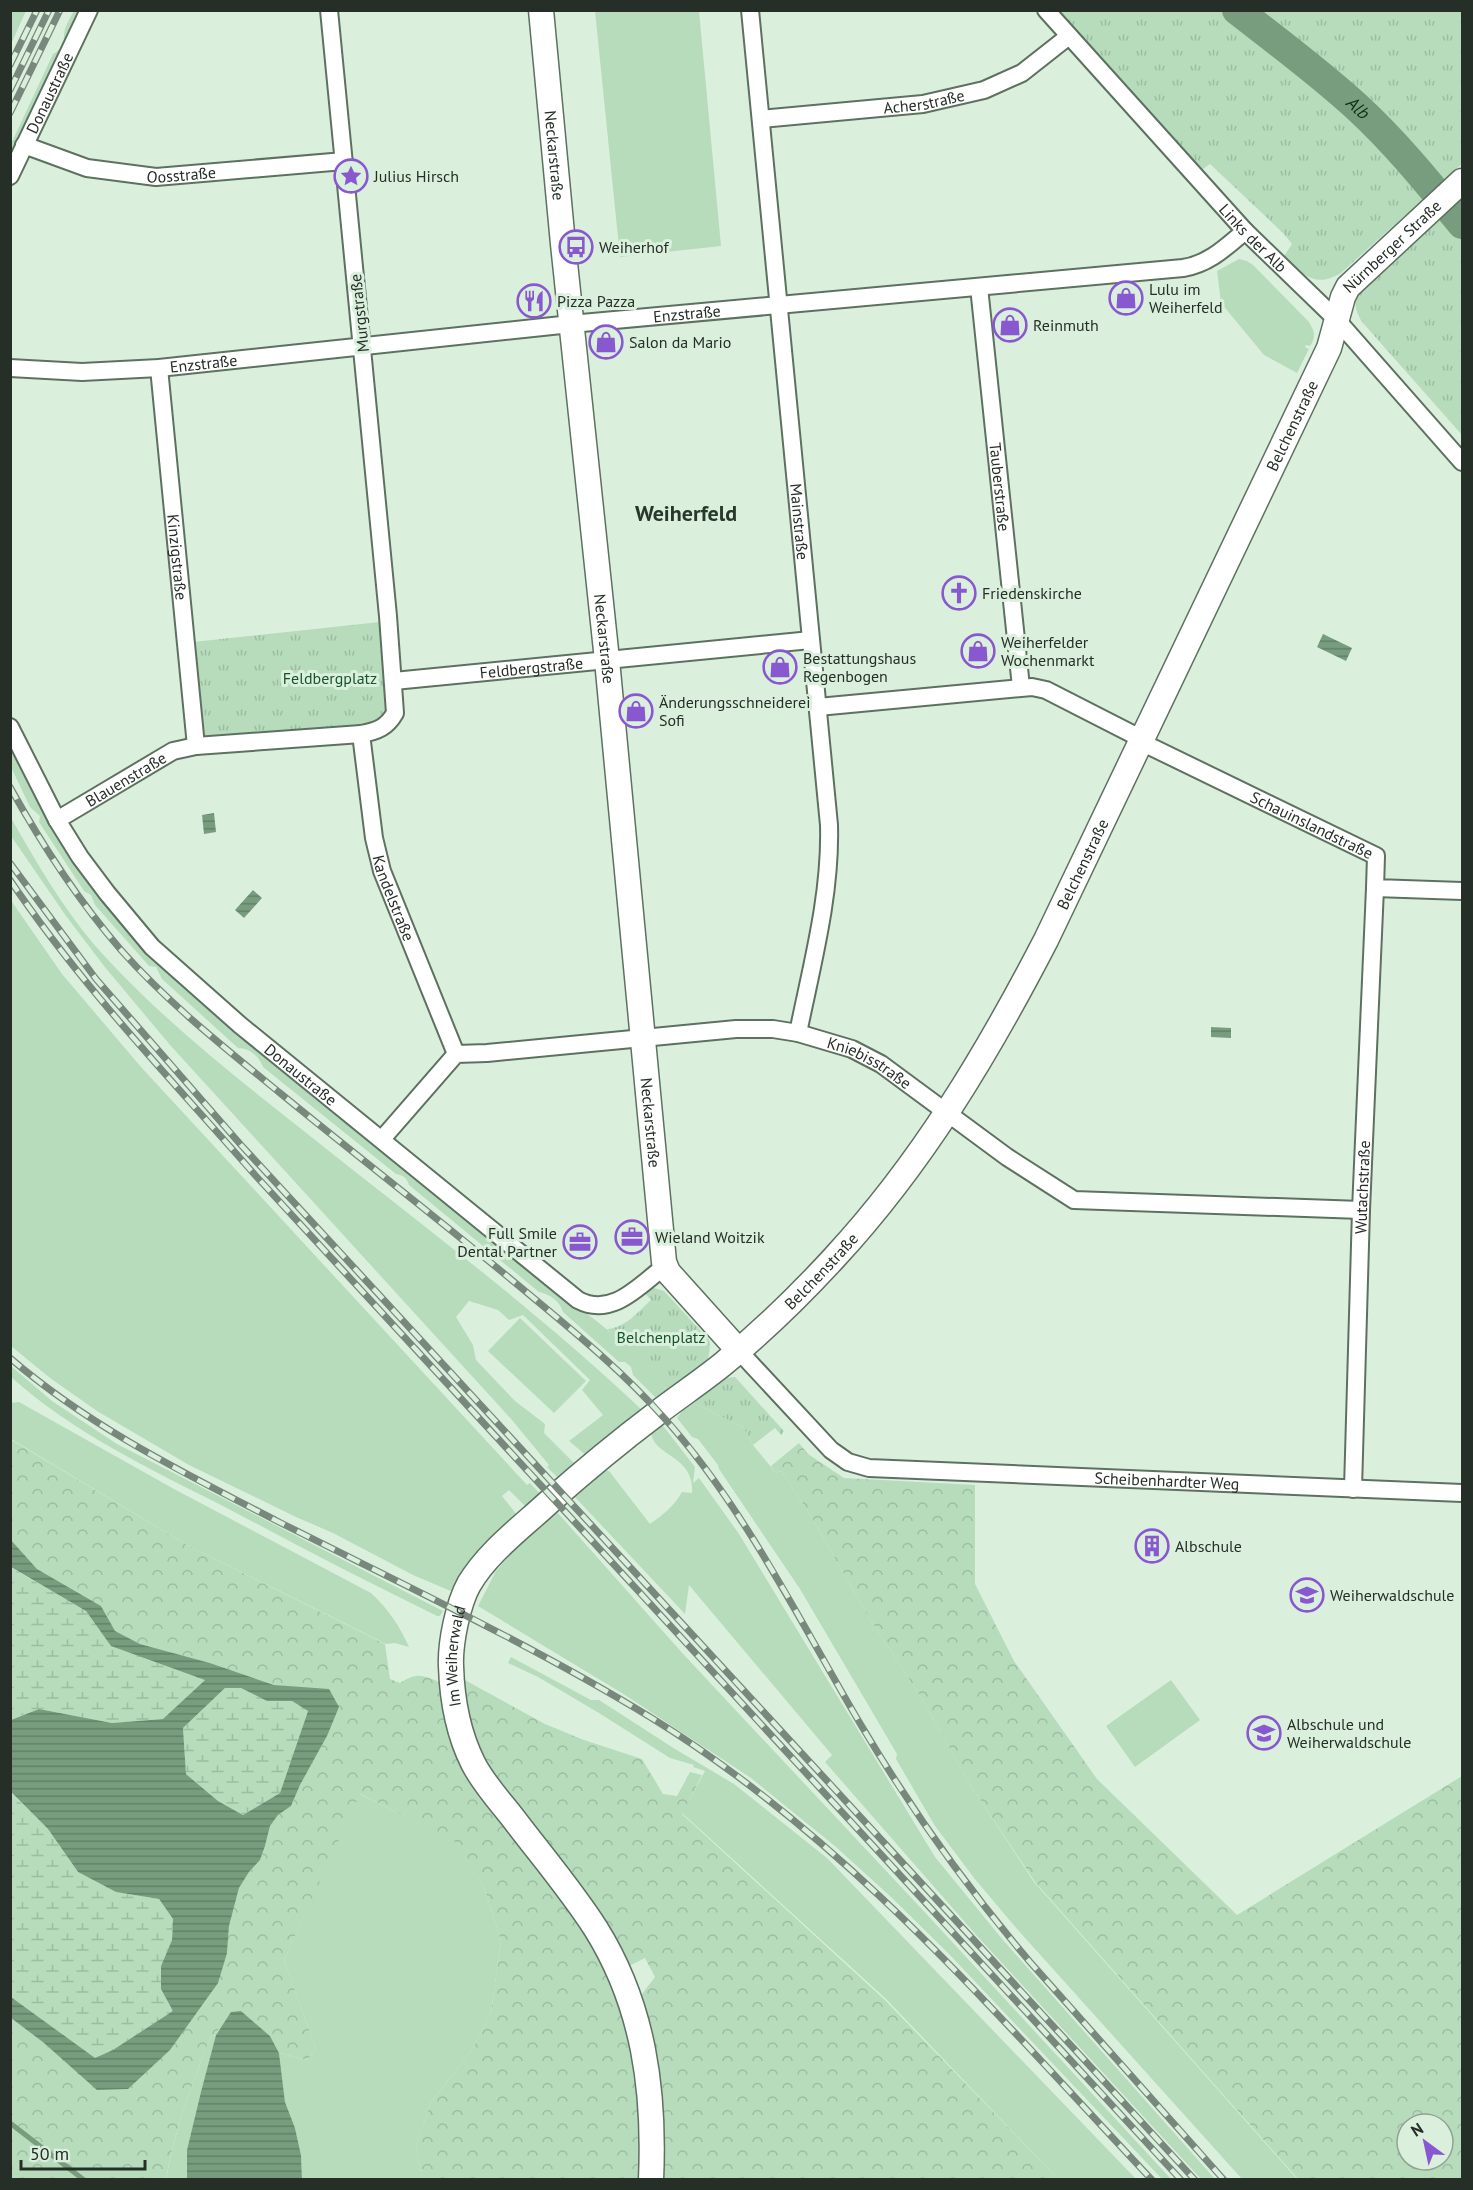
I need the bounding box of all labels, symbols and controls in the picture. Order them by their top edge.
street label: Donaustraße [22,49,77,137]
street label: Acherstraße [883,85,966,118]
water label: Alb [1341,90,1375,124]
street label: Neckarstraße [540,110,569,201]
place icon: Julius Hirsch [333,158,369,194]
street label: Oosstraße [145,162,217,187]
place label: Julius Hirsch [373,166,459,186]
street label: Nürnberger Straße [1338,196,1445,297]
street label: Links der Alb [1215,199,1291,276]
bus stop icon: Weiherhof [558,229,594,265]
place label: Weiherhof [599,237,669,257]
street label: Murgstraße [345,273,373,353]
place label: Lulu im Weiherfeld [1149,279,1223,317]
shop icon: Lulu im Weiherfeld [1108,280,1144,316]
restaurant icon: Pizza Pazza [516,283,552,319]
place label: Pizza Pazza [557,291,635,311]
street label: Enzstraße [652,300,722,326]
shop icon: Reinmuth [992,307,1028,343]
place label: Reinmuth [1033,315,1099,335]
shop icon: Salon da Mario [588,324,624,360]
place label: Salon da Mario [629,332,731,352]
street label: Enzstraße [169,350,238,377]
street label: Belchenstraße [1262,377,1322,474]
street label: Tauberstraße [985,441,1015,532]
street label: Mainstraße [786,482,813,561]
district label: Weiherfeld [635,499,737,527]
street label: Kinzigstraße [163,513,192,601]
church icon: Friedenskirche [941,575,977,611]
place label: Friedenskirche [982,583,1082,603]
street label: Neckarstraße [590,593,619,685]
place label: Weiherfelder Wochenmarkt [1001,632,1095,670]
shop icon: Weiherfelder Wochenmarkt [960,633,996,669]
place label: Bestattungshaus Regenbogen [803,648,916,686]
shop icon: Bestattungshaus Regenbogen [762,649,798,685]
street label: Feldbergstraße [479,652,584,683]
park label: Feldbergplatz [283,668,377,688]
place label: Änderungsschneiderei Sofi [659,692,810,730]
shop icon: Änderungsschneiderei Sofi [618,693,654,729]
street label: Blauenstraße [82,747,170,811]
street label: Schauinslandstraße [1247,787,1377,863]
street label: Belchenstraße [1052,815,1113,913]
street label: Kandelstraße [368,853,419,944]
street label: Kniebisstraße [825,1032,916,1093]
street label: Donaustraße [260,1039,341,1110]
street label: Neckarstraße [637,1077,665,1168]
street label: Wutachstraße [1350,1140,1374,1234]
office icon: Wieland Woitzik [614,1219,650,1255]
place label: Full Smile Dental Partner [457,1223,558,1261]
office icon: Full Smile Dental Partner [562,1224,598,1260]
place label: Wieland Woitzik [655,1227,765,1247]
street label: Belchenstraße [780,1229,862,1314]
park label: Belchenplatz [617,1327,705,1347]
street label: Scheibenhardter Weg [1094,1468,1240,1494]
building icon: Albschule [1134,1528,1170,1564]
place label: Albschule [1175,1536,1242,1556]
school or university icon: Weiherwaldschule [1289,1577,1325,1613]
place label: Weiherwaldschule [1330,1585,1454,1605]
street label: Im Weiherwald [441,1603,470,1708]
place label: Albschule und Weiherwaldschule [1287,1714,1411,1752]
school or university icon: Albschule und Weiherwaldschule [1246,1715,1282,1751]
north arrow [1395,2112,1455,2172]
text: N [1407,2118,1427,2141]
scale bar [21,2133,146,2171]
text: 50 m [30,2142,69,2165]

